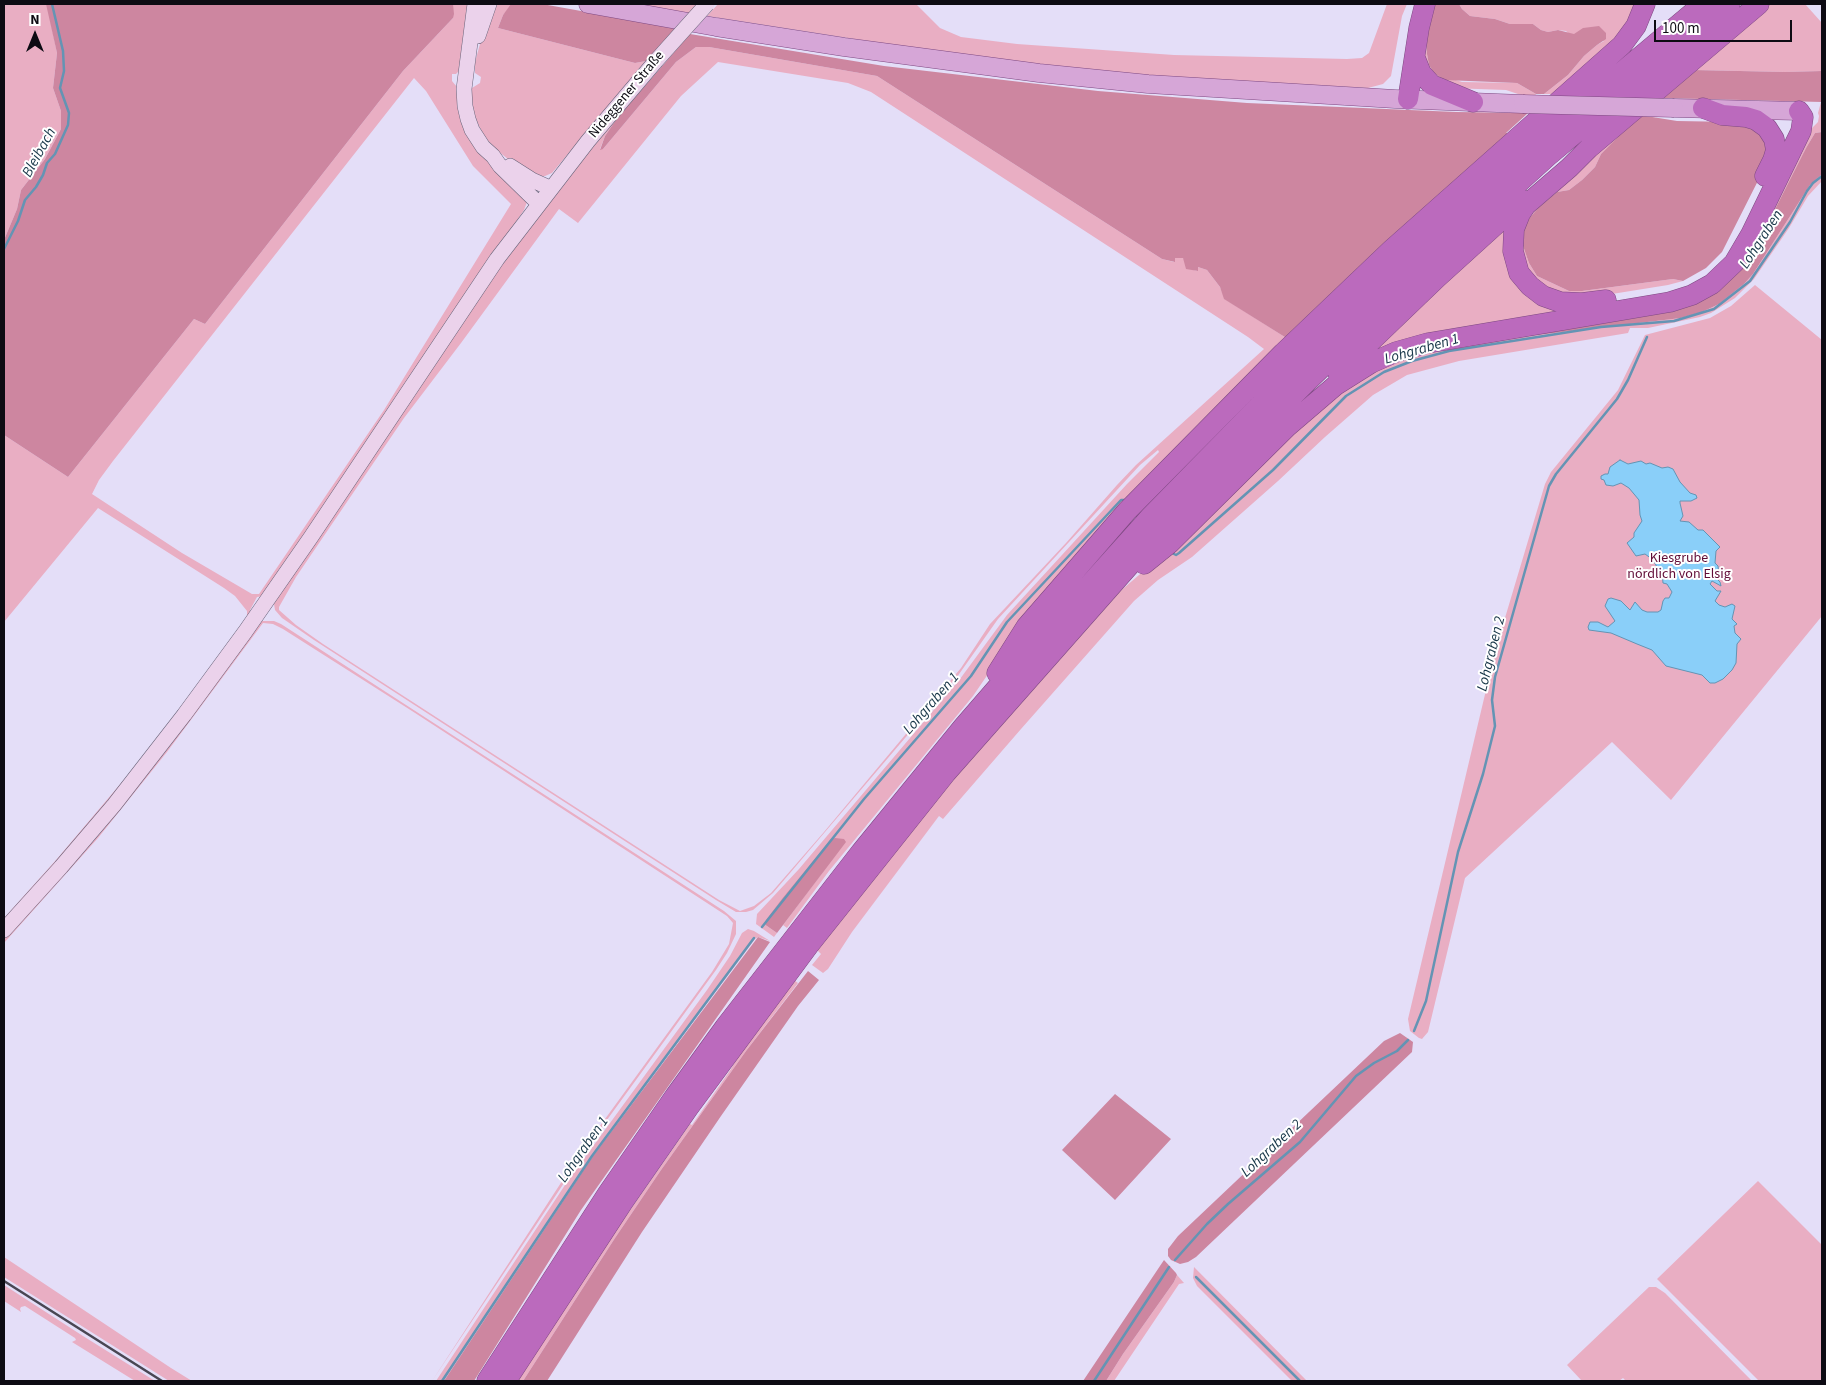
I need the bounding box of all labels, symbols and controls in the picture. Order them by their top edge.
north arrow [10,10,60,60]
text: N [30,10,40,30]
scale bar [1656,10,1794,42]
text: 100 m [1662,18,1700,39]
street label: Nideggener Straße [586,48,668,142]
water label: Bleibach [19,125,61,181]
water label: Lohgraben [1736,207,1788,273]
water label: Lohgraben 1 [1383,331,1461,369]
park label: Kiesgrube nördlich von Elsig [1627,551,1731,584]
water label: Lohgraben 2 [1474,615,1510,693]
water label: Lohgraben 1 [900,669,964,739]
water label: Lohgraben 1 [555,1113,613,1187]
water label: Lohgraben 2 [1238,1116,1306,1182]

